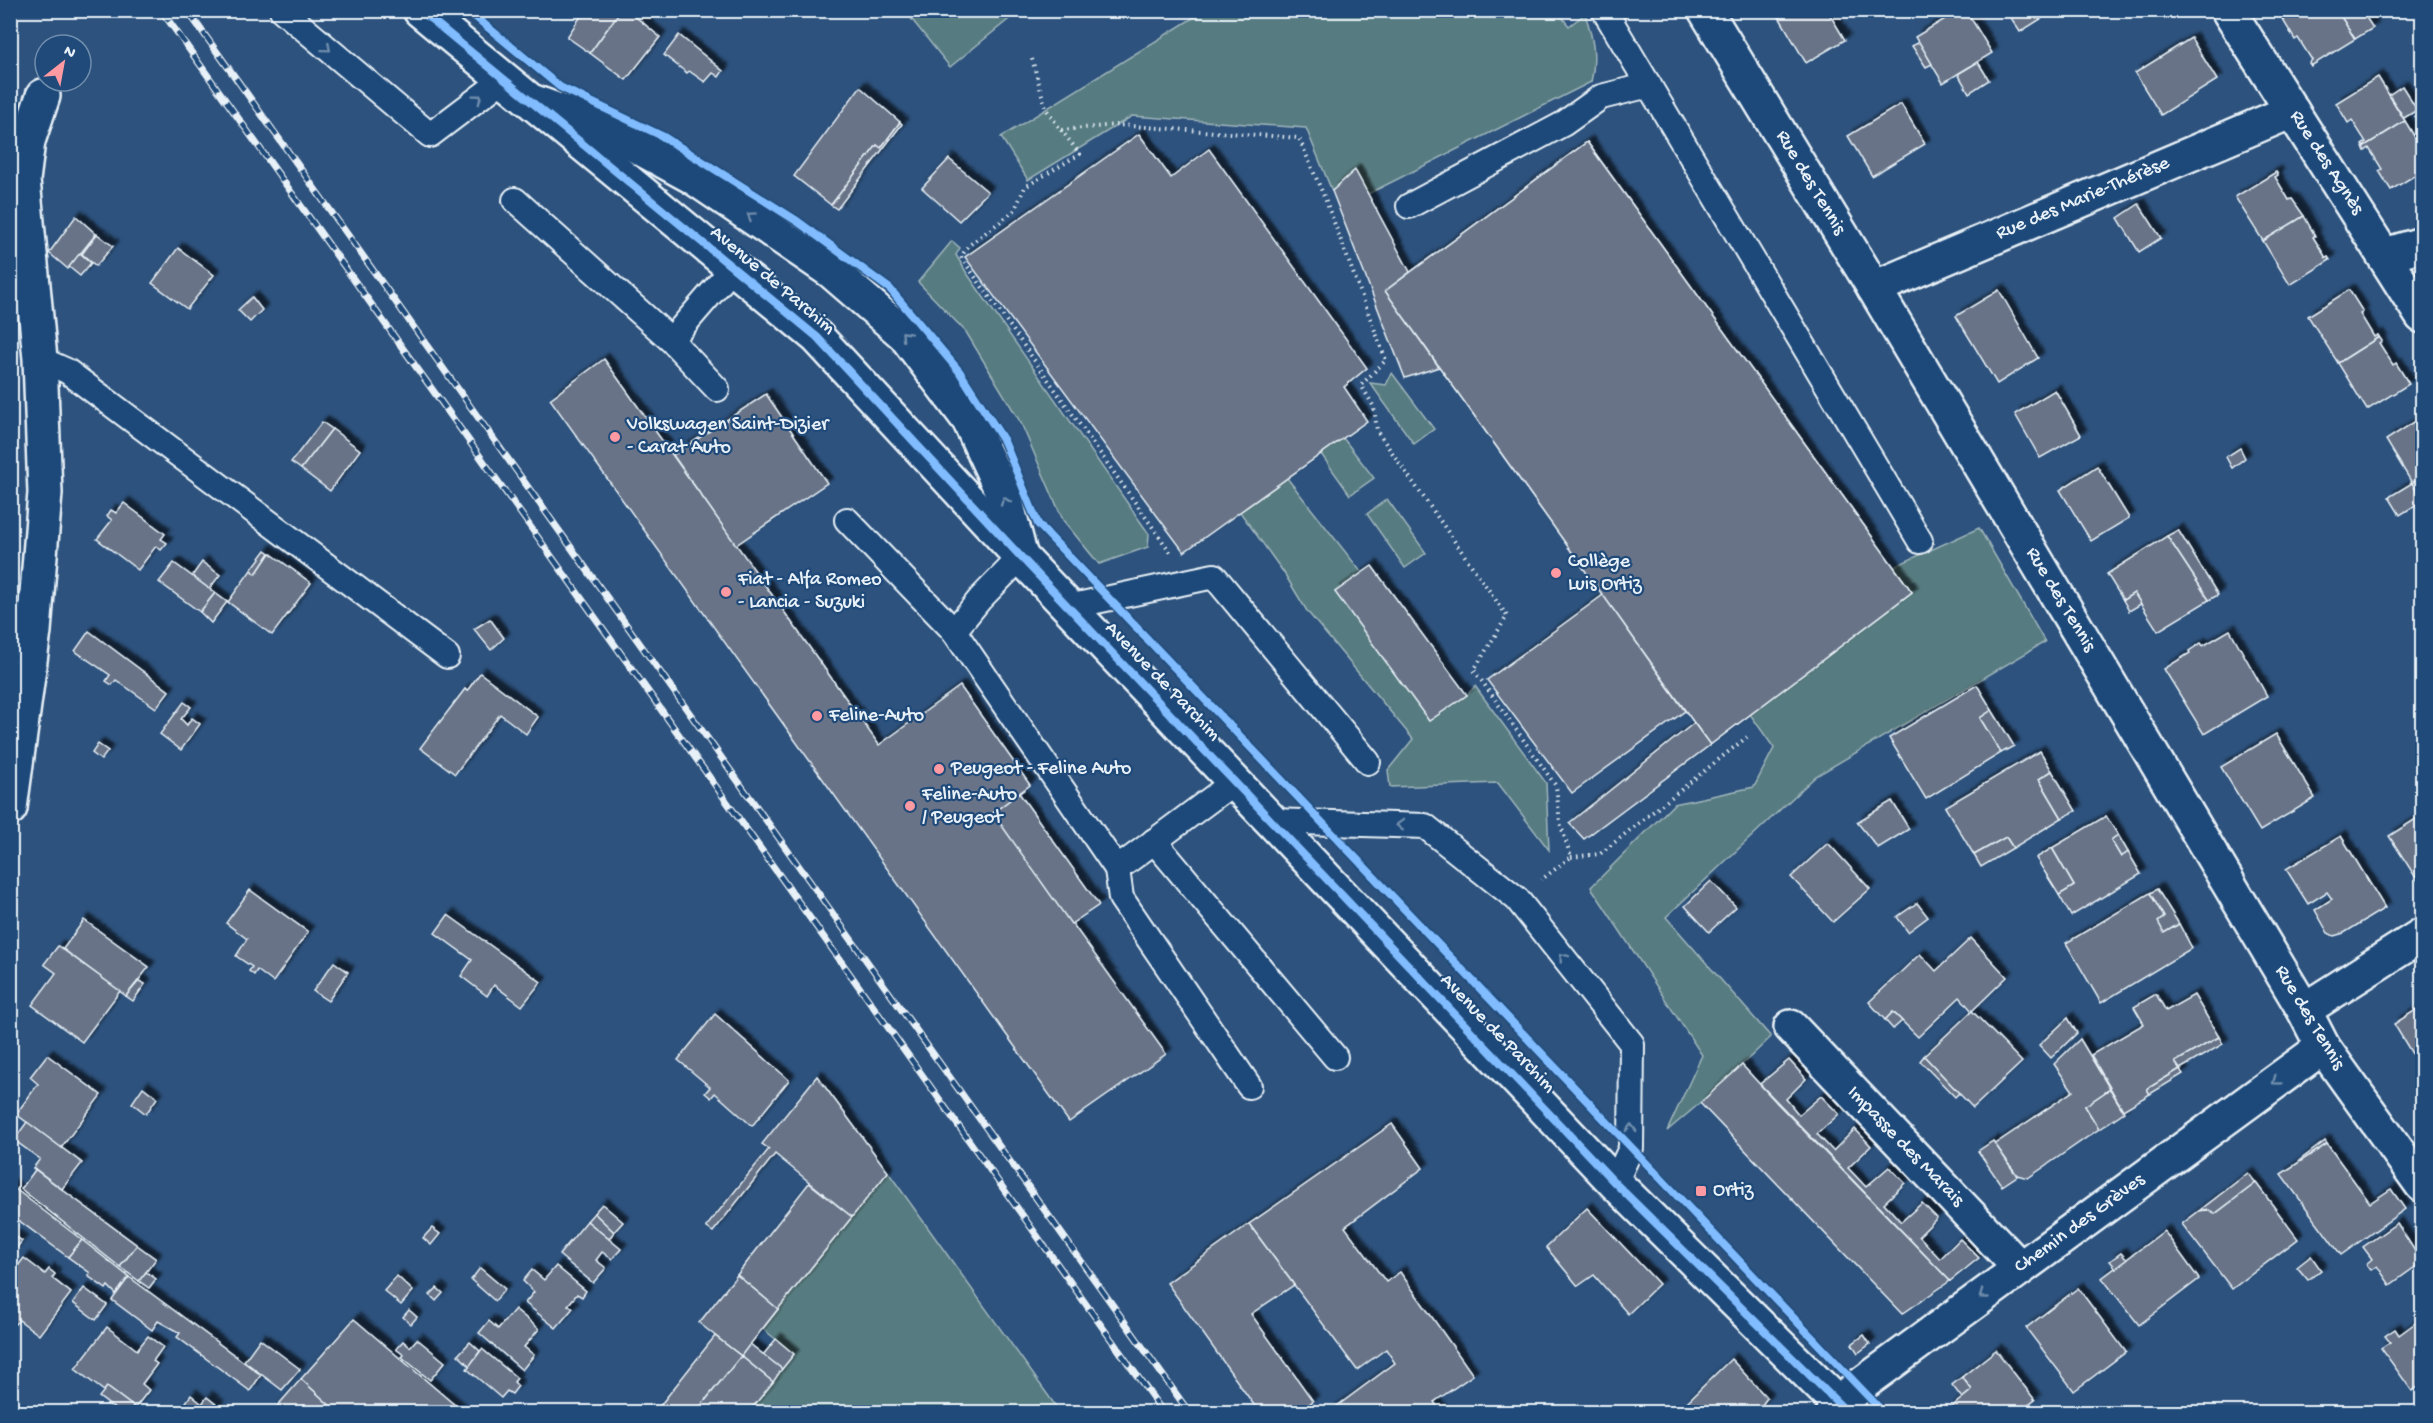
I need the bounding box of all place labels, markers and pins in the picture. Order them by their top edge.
place label: Volkswagen Saint-Dizier - Carat Auto [626,414,830,460]
marker: Volkswagen Saint-Dizier - Carat Auto [608,430,622,444]
place label: Collège Luis Ortiz [1568,551,1643,597]
marker: Collège Luis Ortiz [1549,566,1563,580]
place label: Fiat - Alfa Romeo - Lancia - Suzuki [737,569,882,615]
marker: Fiat - Alfa Romeo - Lancia - Suzuki [719,585,733,599]
place label: Feline-Auto [828,705,924,728]
marker: Feline-Auto [810,709,824,723]
place label: Peugeot - Feline Auto [950,758,1131,781]
marker: Peugeot - Feline Auto [932,762,946,776]
place label: Feline-Auto / Peugeot [921,784,1017,830]
marker: Feline-Auto / Peugeot [903,799,917,813]
place label: Ortiz [1713,1180,1755,1203]
marker: Ortiz [1694,1184,1708,1198]

